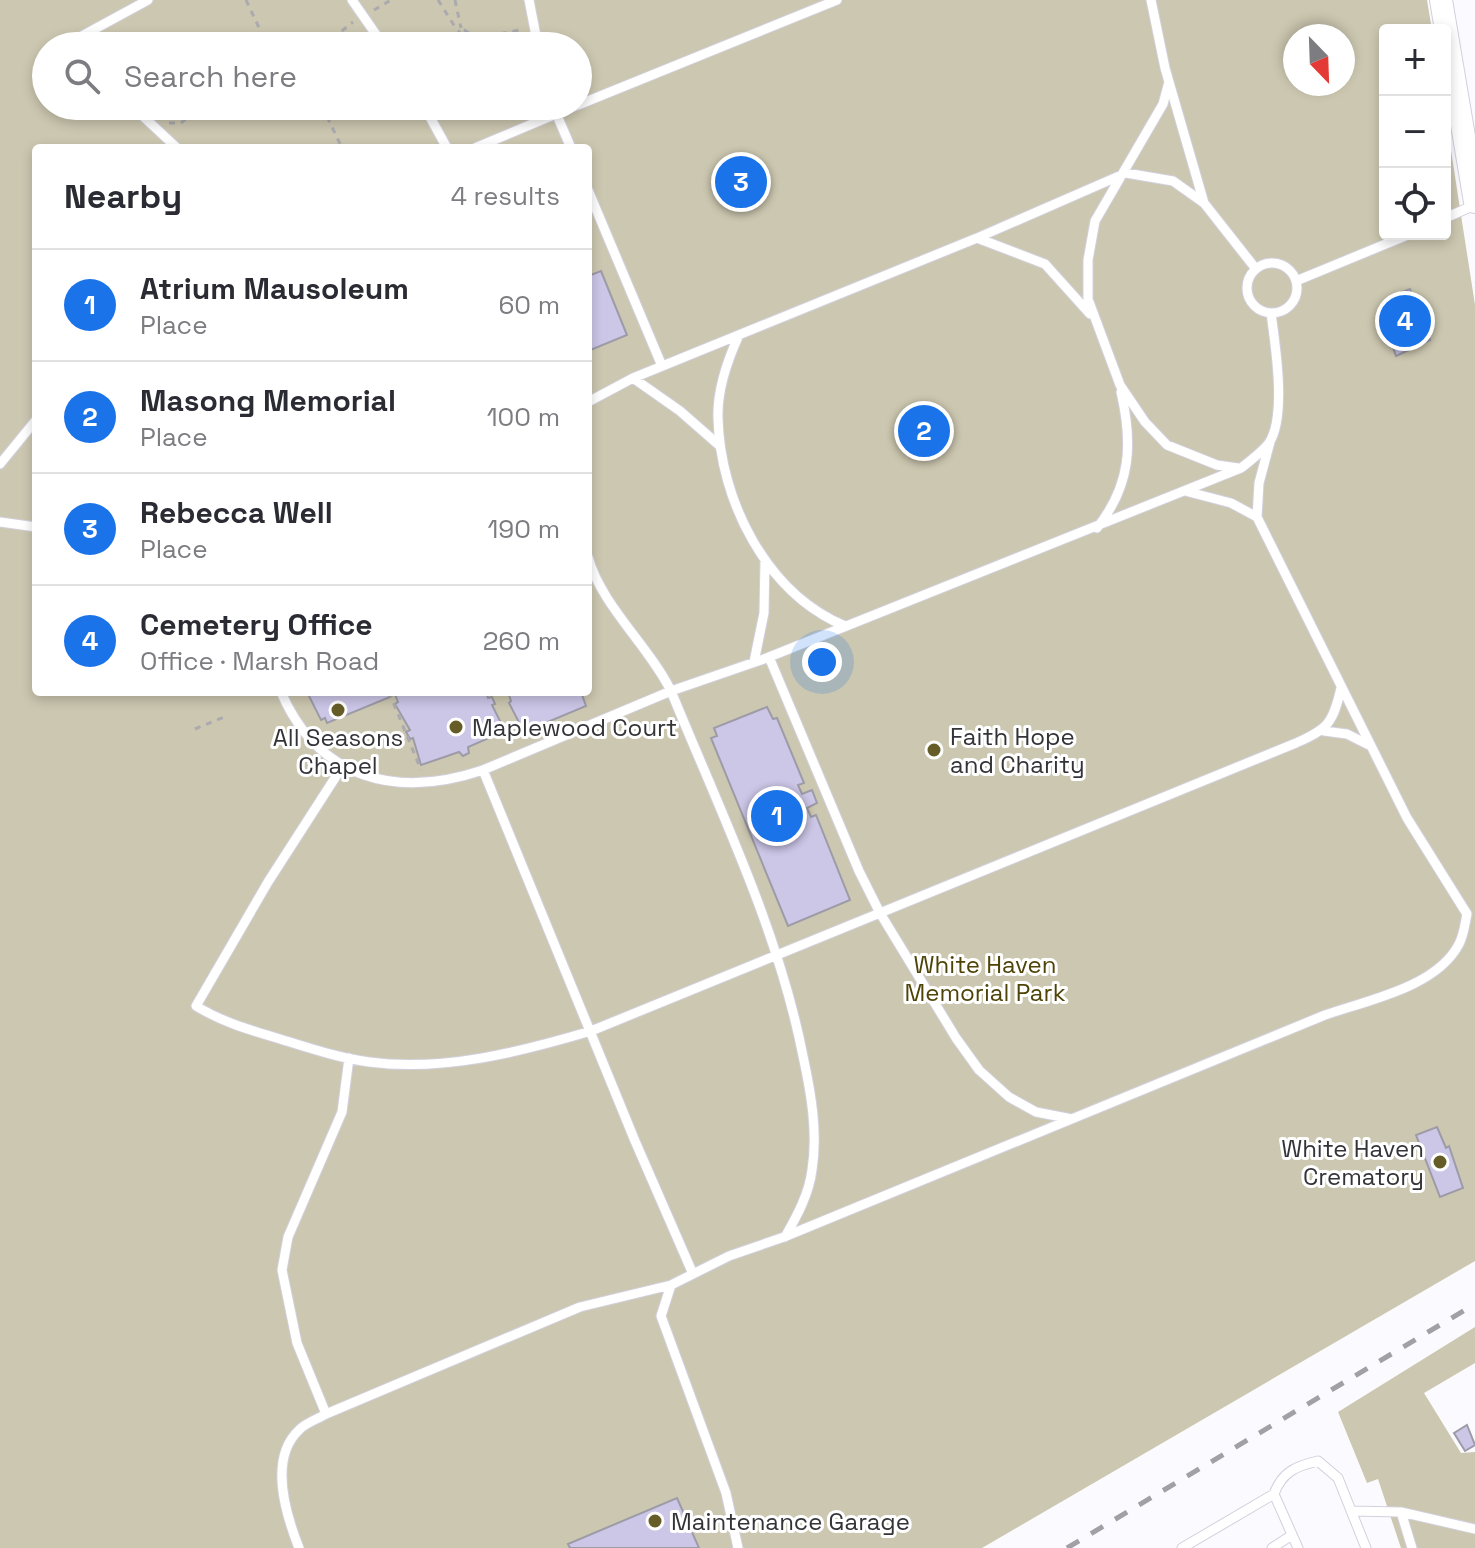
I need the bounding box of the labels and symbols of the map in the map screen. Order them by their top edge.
north arrow [1283,24,1355,96]
pin: 3 [715,152,767,212]
pin: 4 [1379,291,1431,351]
pin: 2 [898,401,950,461]
your location [802,642,842,682]
marker: All Seasons Chapel [329,701,347,719]
place label: Maplewood Court [472,712,677,743]
marker: Maplewood Court [447,718,465,736]
place label: Faith Hope and Charity [950,721,1085,780]
place label: All Seasons Chapel [273,722,403,781]
marker: Faith Hope and Charity [925,741,943,759]
pin: 1 [751,786,803,846]
park label: White Haven Memorial Park [904,949,1066,1008]
place label: White Haven Crematory [1281,1133,1424,1192]
marker: White Haven Crematory [1431,1153,1449,1171]
place label: Maintenance Garage [671,1506,910,1537]
marker: Maintenance Garage [646,1512,664,1530]

